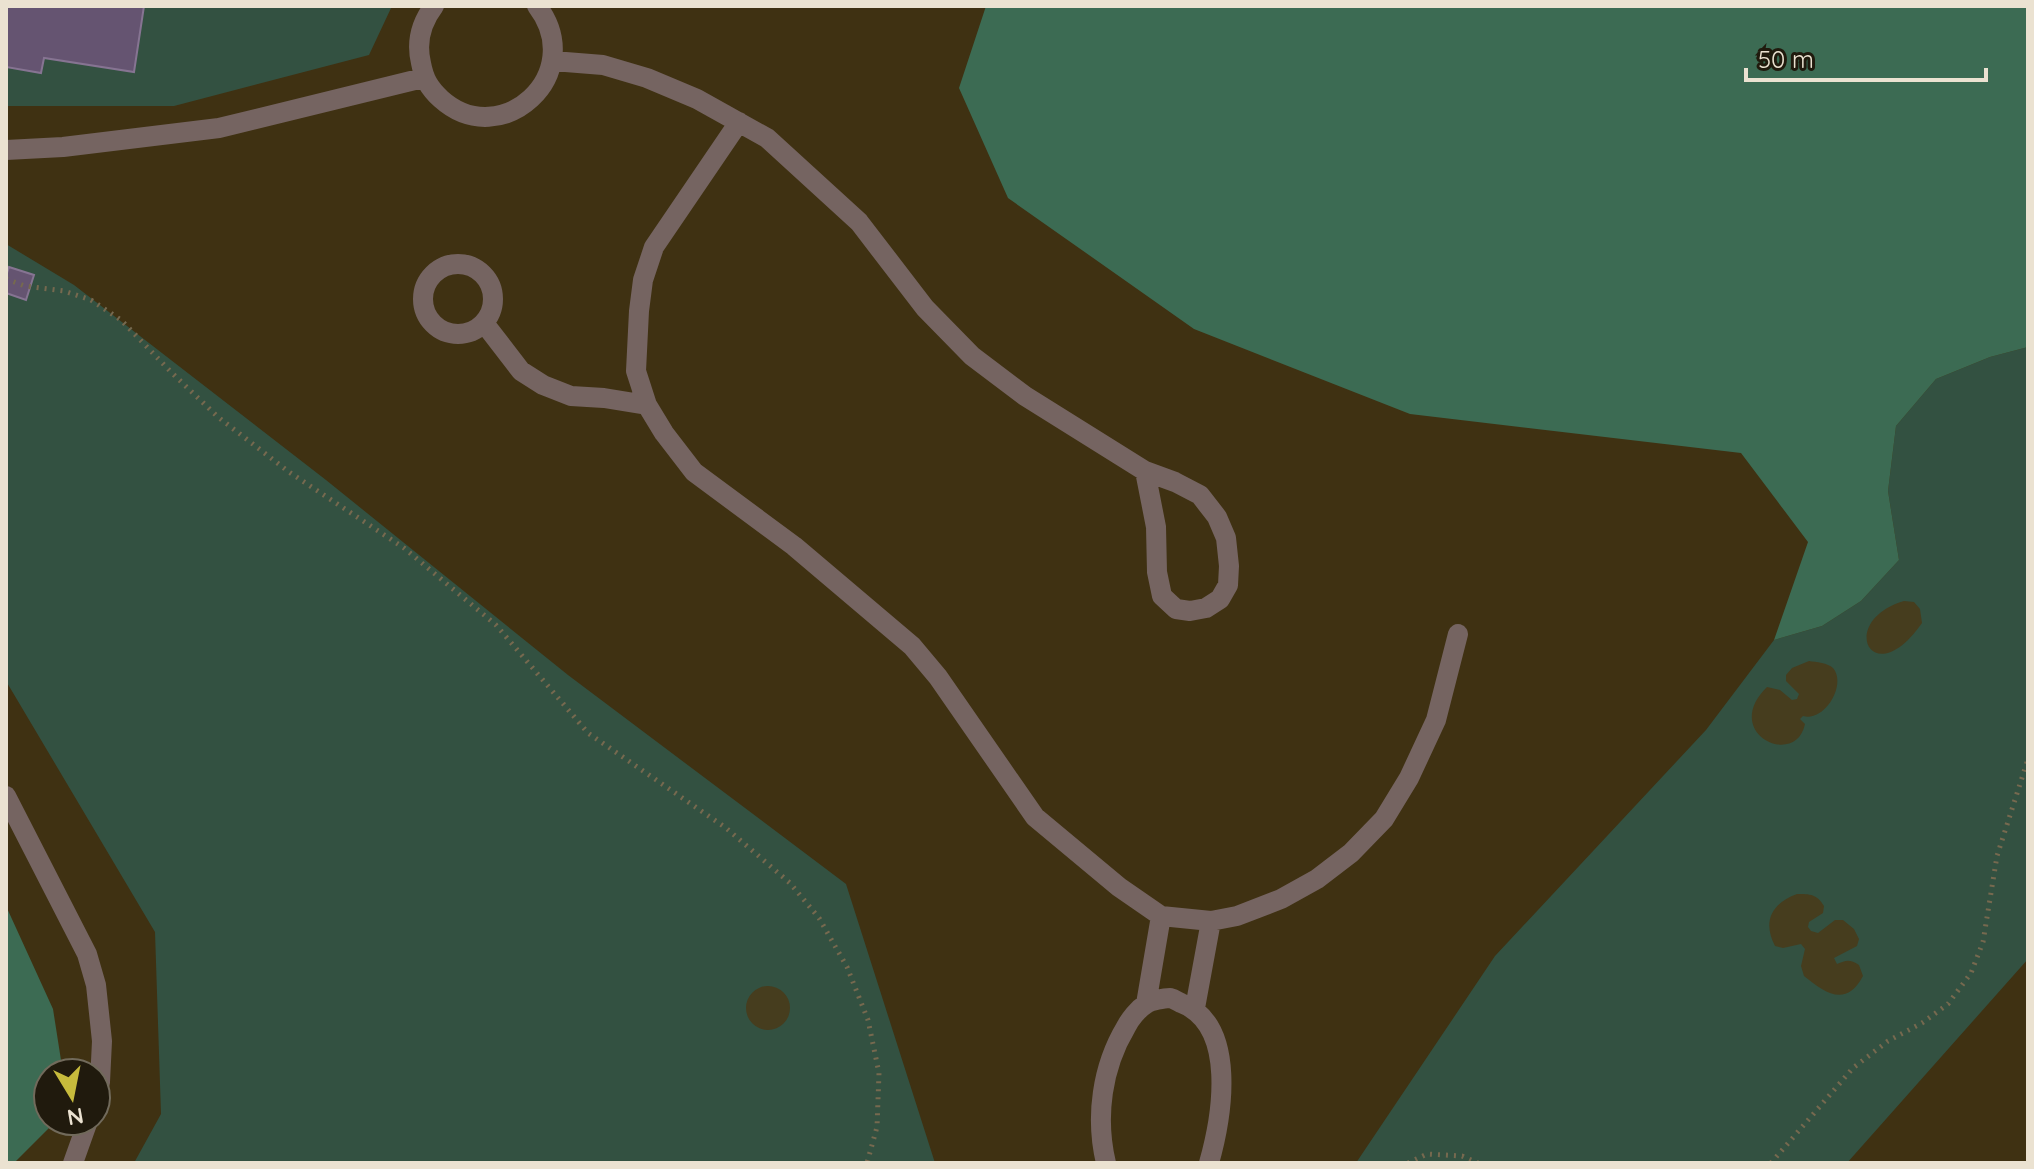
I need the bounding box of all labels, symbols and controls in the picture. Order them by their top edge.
scale bar [1746,32,1986,82]
text: 50 m [1758,44,1814,74]
north arrow [32,1057,112,1137]
text: N [65,1102,86,1132]

